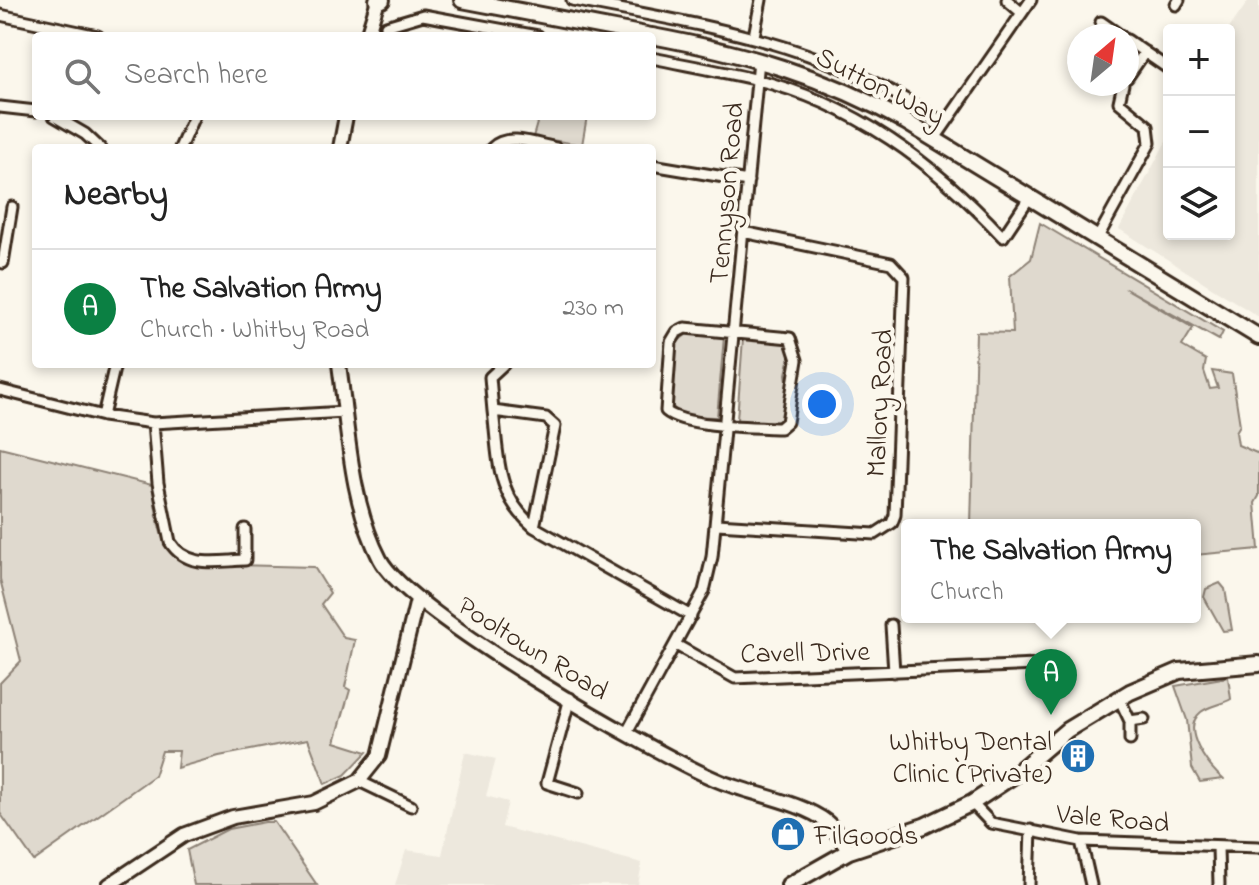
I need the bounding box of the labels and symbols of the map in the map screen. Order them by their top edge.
north arrow [1067,24,1139,96]
street label: Sutton Way [808,38,951,138]
street label: Tennyson Road [700,100,757,286]
street label: Mallory Road [857,328,906,478]
your location [802,384,842,424]
street label: Pooltown Road [449,587,616,713]
street label: Cavell Drive [740,633,871,676]
pin: A [1025,649,1077,715]
place label: Whitby Dental Clinic (Private) [889,723,1052,796]
building icon: Whitby Dental Clinic (Private) [1059,737,1097,775]
street label: Vale Road [1053,795,1171,846]
shop icon: FilGoods [769,815,807,853]
place label: FilGoods [813,817,919,858]

